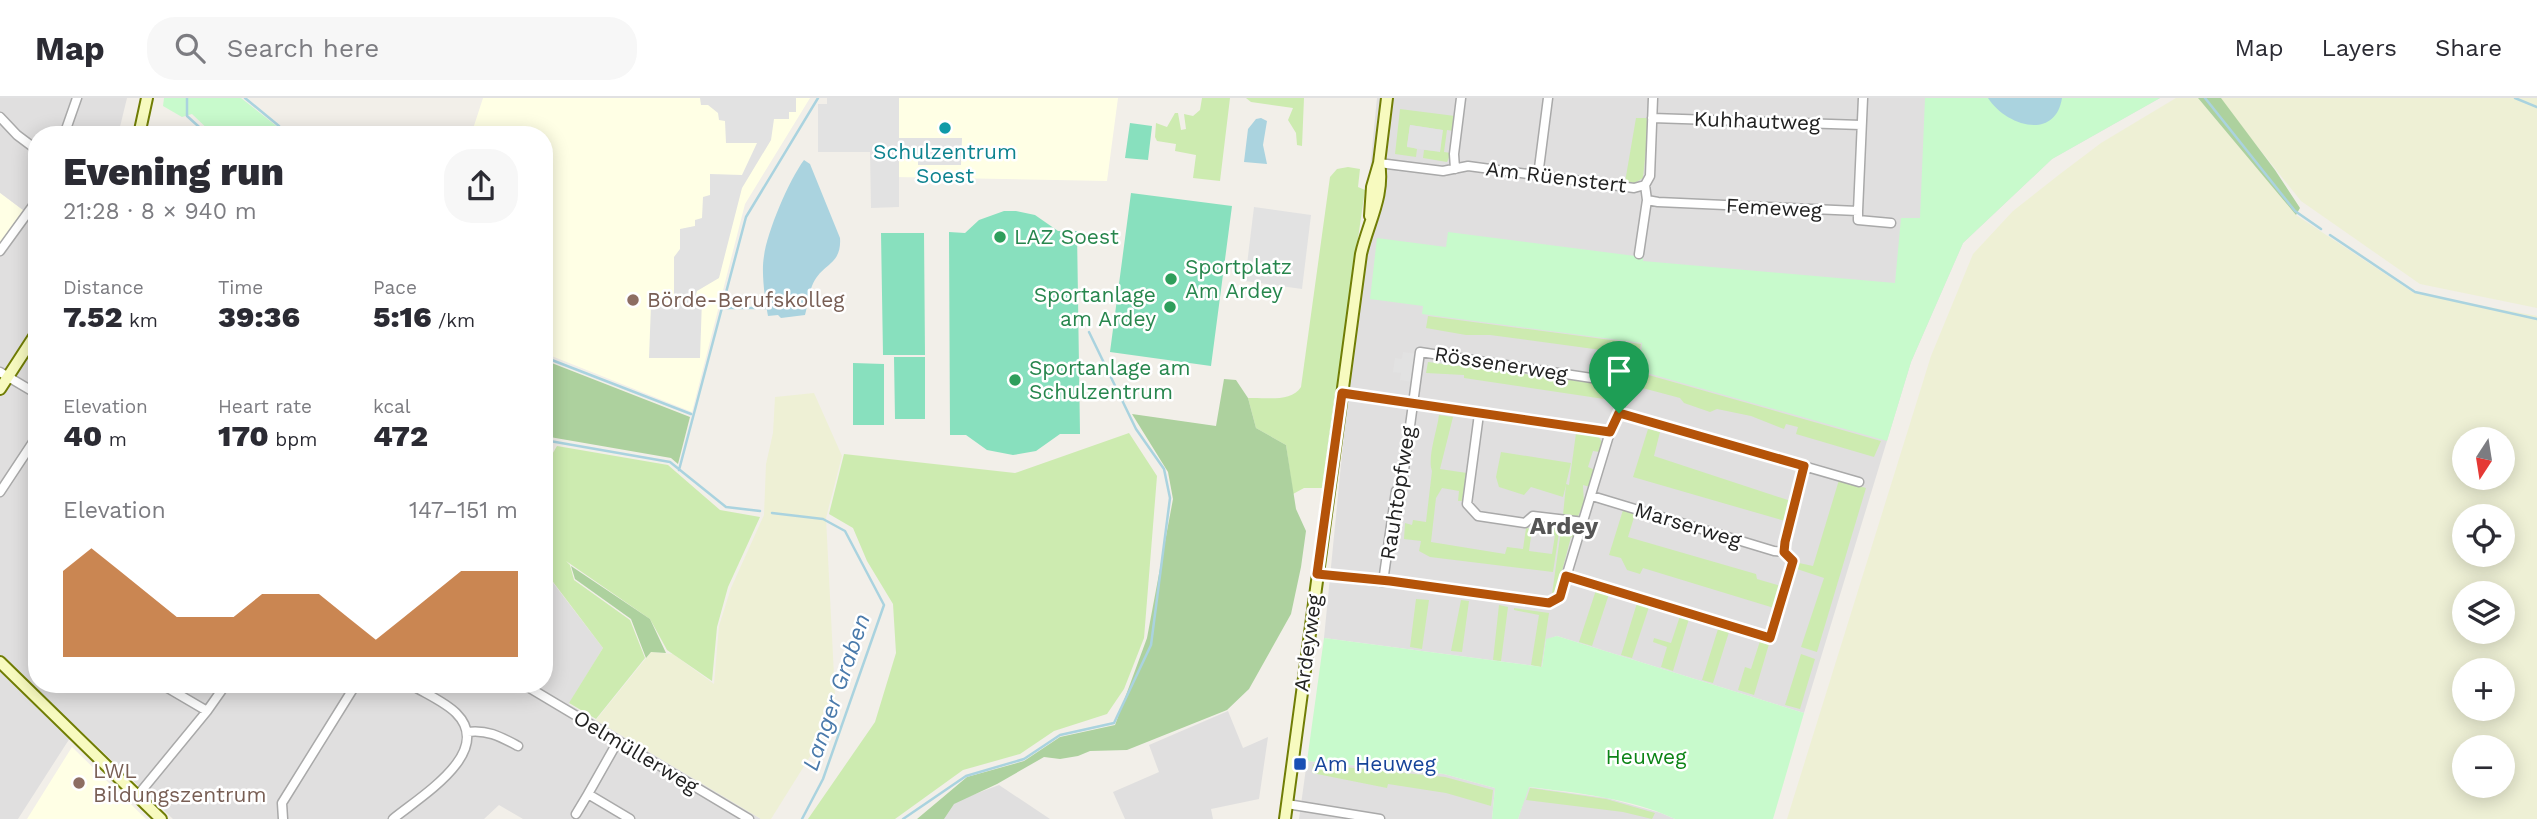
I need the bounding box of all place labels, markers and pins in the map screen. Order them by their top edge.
marker: Schulzentrum Soest [937,120,953,136]
place label: Schulzentrum Soest [873,139,1017,188]
place label: LAZ Soest [1014,224,1119,249]
marker: LAZ Soest [992,229,1008,245]
place label: Sportplatz Am Ardey [1185,254,1292,303]
marker: Sportplatz Am Ardey [1163,271,1179,287]
place label: Sportanlage am Ardey [1034,282,1156,331]
place label: Börde-Berufskolleg [647,287,845,312]
marker: Börde-Berufskolleg [625,292,641,308]
marker: Sportanlage am Ardey [1162,299,1178,315]
pin [1589,341,1649,413]
place label: Sportanlage am Schulzentrum [1029,355,1190,404]
marker: Sportanlage am Schulzentrum [1007,372,1023,388]
place label: Am Heuweg [1314,751,1437,776]
marker: Am Heuweg [1292,756,1308,772]
place label: LWL Bildungszentrum [93,758,266,807]
marker: LWL Bildungszentrum [71,775,87,791]

